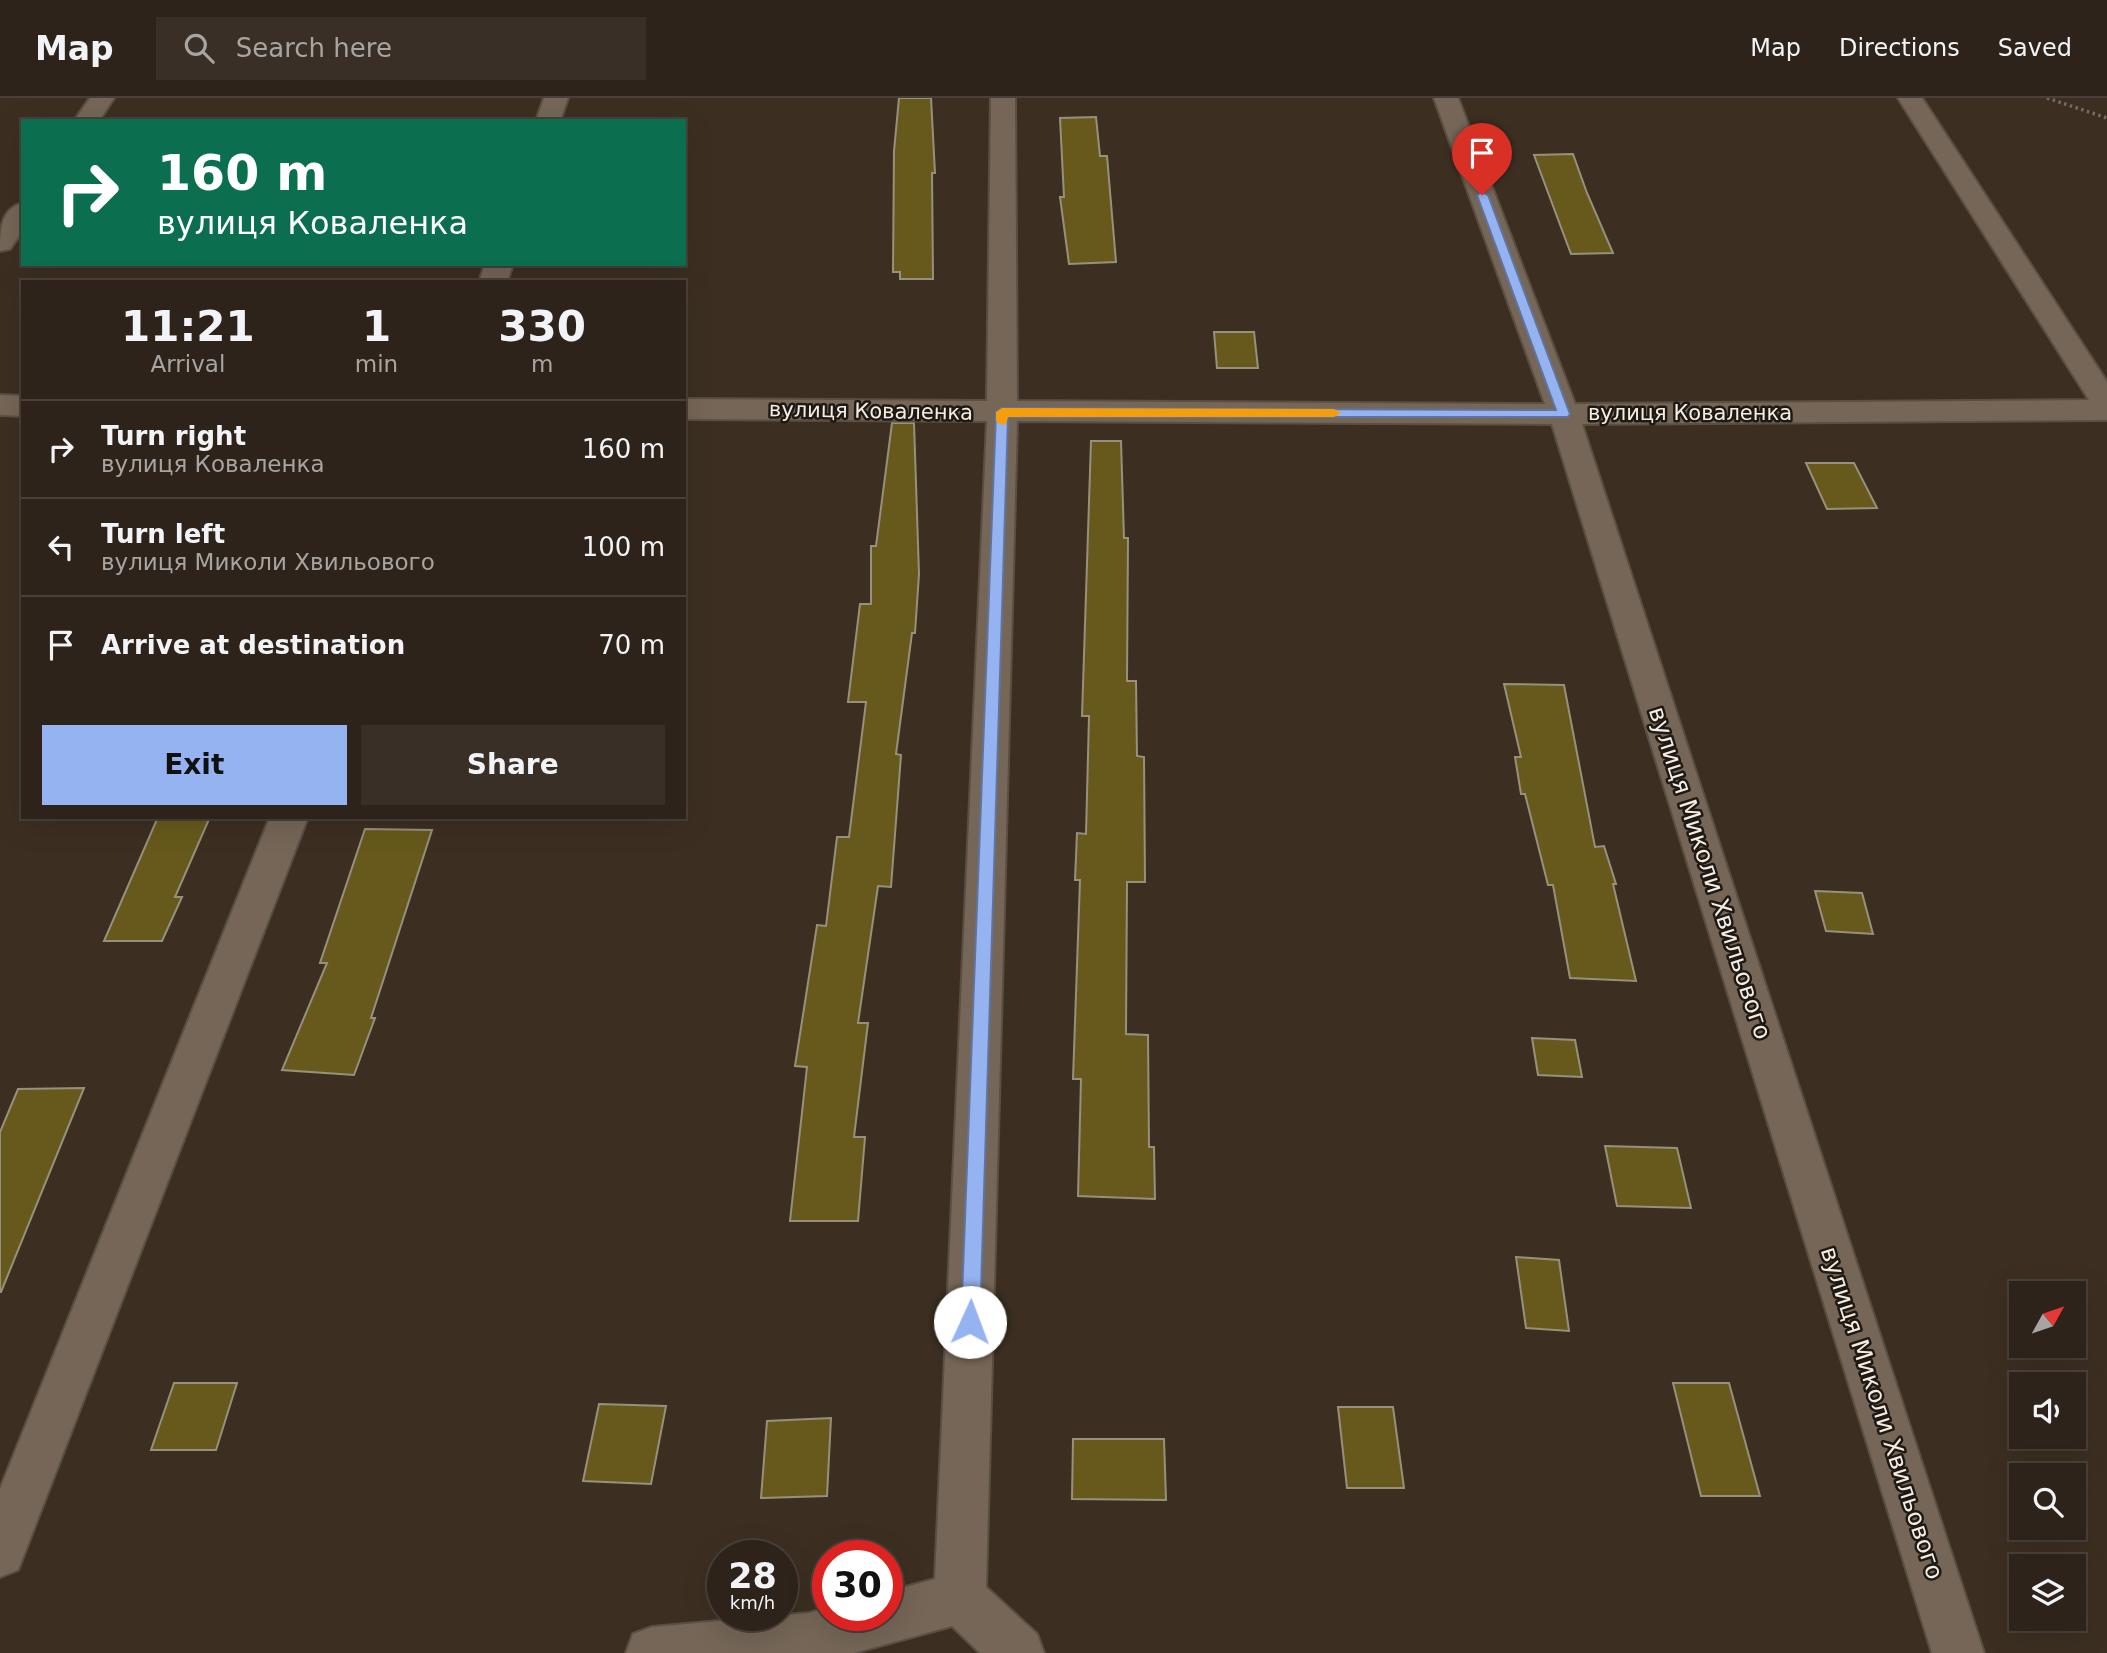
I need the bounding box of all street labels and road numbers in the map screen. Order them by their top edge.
street label: вулиця Коваленка [769,397,973,425]
street label: вулиця Коваленка [1588,401,1792,425]
street label: вулиця Миколи Хвильового [1643,703,1777,1043]
street label: вулиця Миколи Хвильового [1815,1243,1949,1583]

